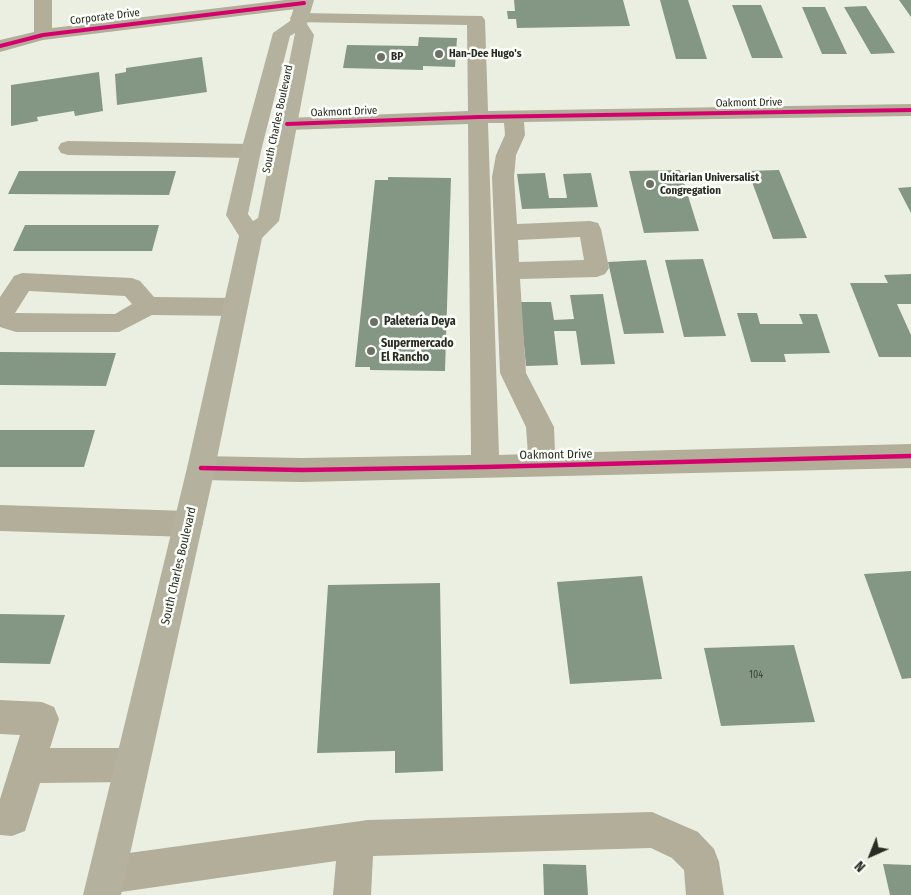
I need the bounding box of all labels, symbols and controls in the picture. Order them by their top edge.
street label: Corporate Drive [69,6,141,28]
place label: Han-Dee Hugo's [449,47,521,61]
marker: Han-Dee Hugo's [433,48,445,60]
place label: BP [391,50,403,64]
marker: BP [375,51,387,63]
street label: South Charles Boulevard [260,64,296,174]
street label: Oakmont Drive [715,96,783,110]
street label: Oakmont Drive [310,104,378,120]
place label: Unitarian Universalist Congregation [660,171,759,197]
marker: Unitarian Universalist Congregation [644,178,656,190]
place label: Paletería Deya [384,315,456,329]
marker: Paletería Deya [368,316,380,328]
place label: Supermercado El Rancho [381,337,454,365]
marker: Supermercado El Rancho [365,345,377,357]
street label: Oakmont Drive [519,447,593,463]
street label: South Charles Boulevard [158,506,200,626]
house number: 104 [749,669,763,681]
north arrow [846,830,896,880]
text: N [851,857,869,875]

